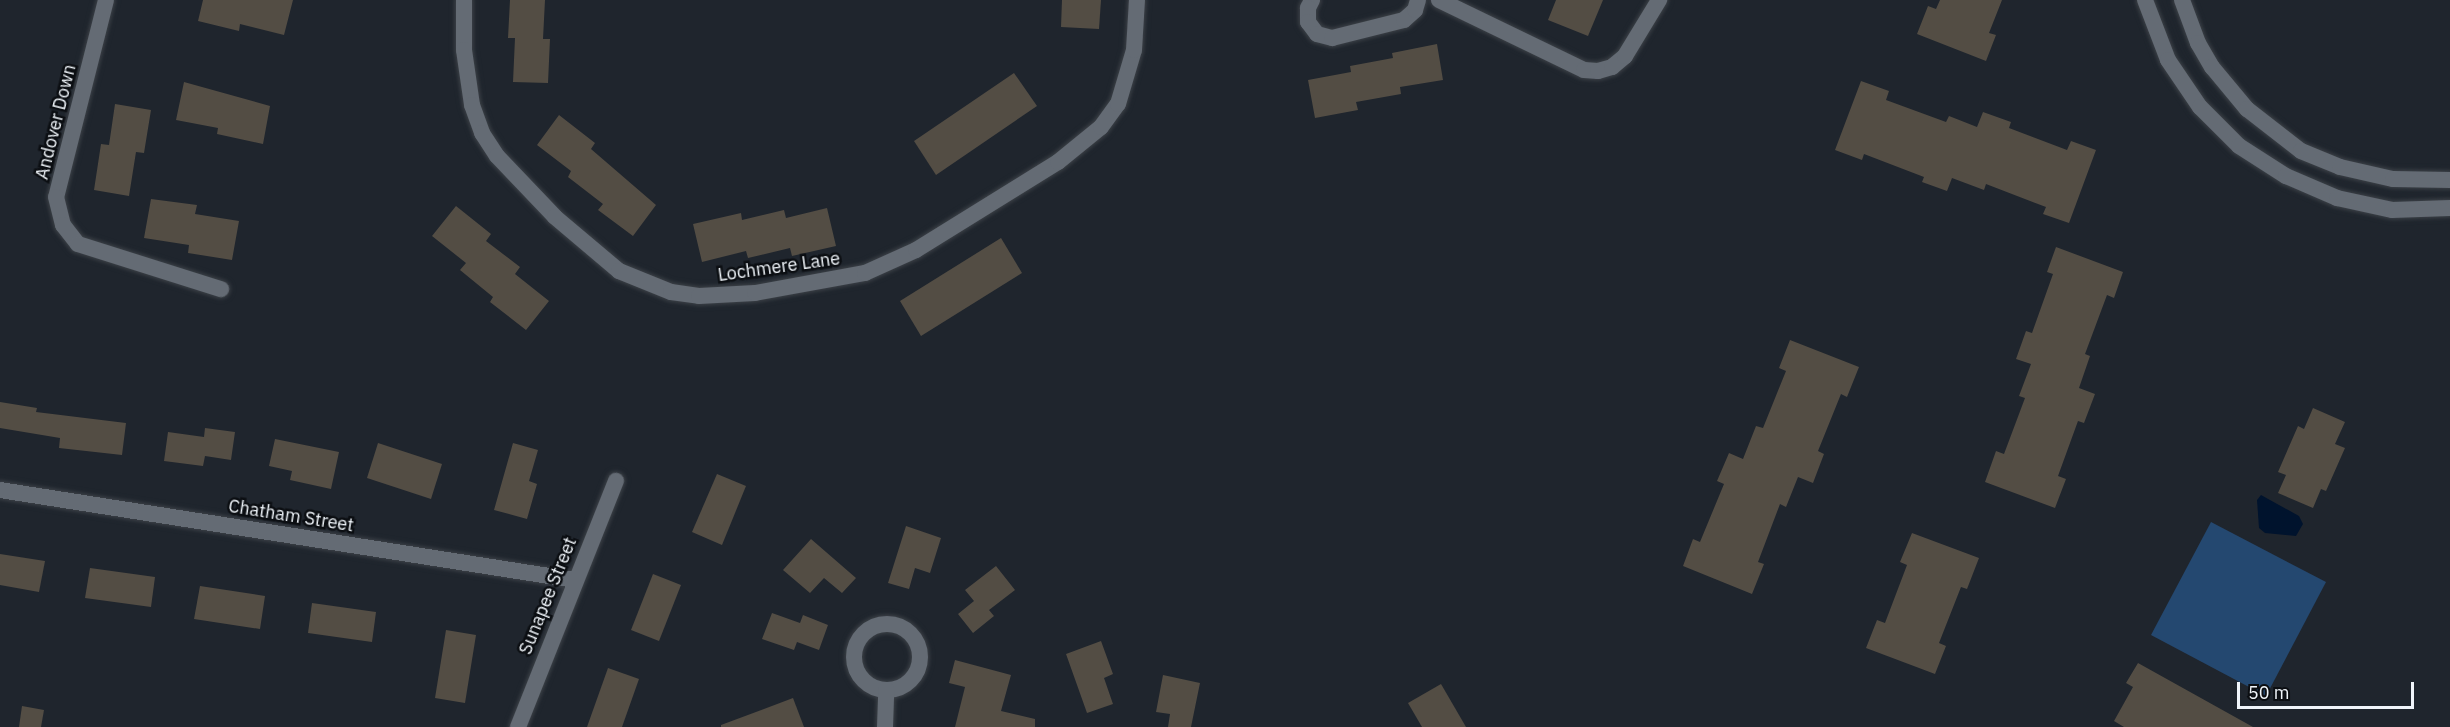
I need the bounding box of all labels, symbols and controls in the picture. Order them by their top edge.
street label: Andover Down [31,62,81,182]
street label: Lochmere Lane [717,248,841,286]
street label: Chatham Street [227,495,355,537]
street label: Sunapee Street [515,534,581,658]
scale bar [2240,670,2417,708]
text: 50 m [2248,681,2290,704]

